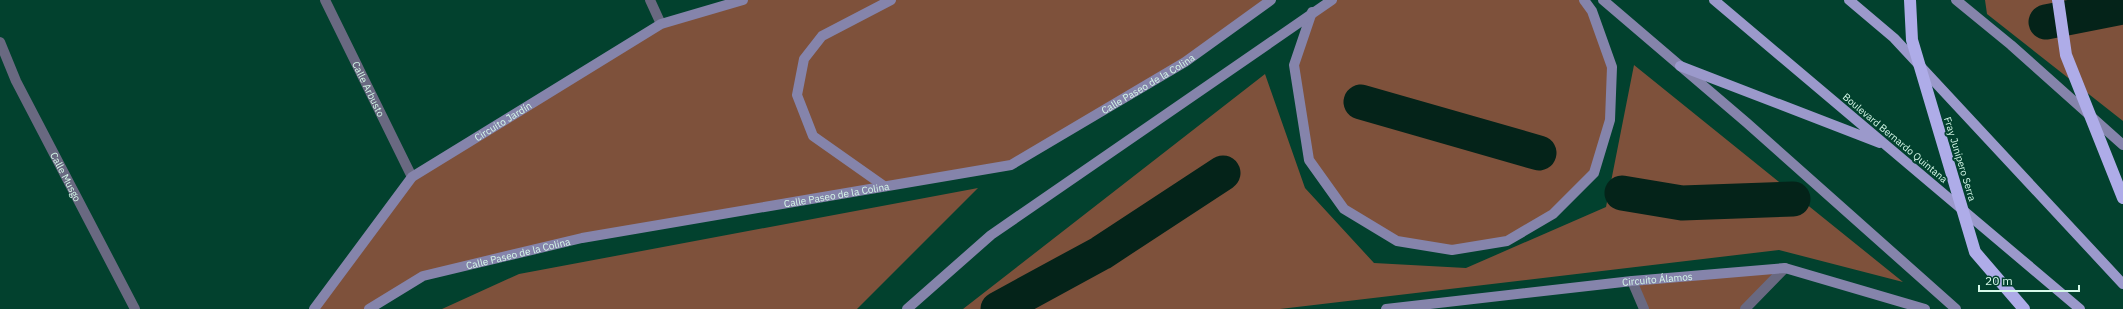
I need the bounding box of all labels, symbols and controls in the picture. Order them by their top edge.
street label: Calle Paseo de la Colina [1099,50,1198,117]
street label: Calle Arbusto [350,59,388,119]
street label: Boulevard Bernardo Quintana [1840,90,1951,186]
street label: Circuito Jardín [472,99,534,144]
street label: Fray Junipero Serra [1941,115,1979,203]
street label: Calle Musgo [48,150,84,204]
street label: Calle Paseo de la Colina [783,179,891,210]
street label: Calle Paseo de la Colina [465,234,572,272]
scale bar [1979,267,2079,293]
street label: Circuito Álamos [1621,269,1693,289]
text: 20 m [1985,273,2013,288]

